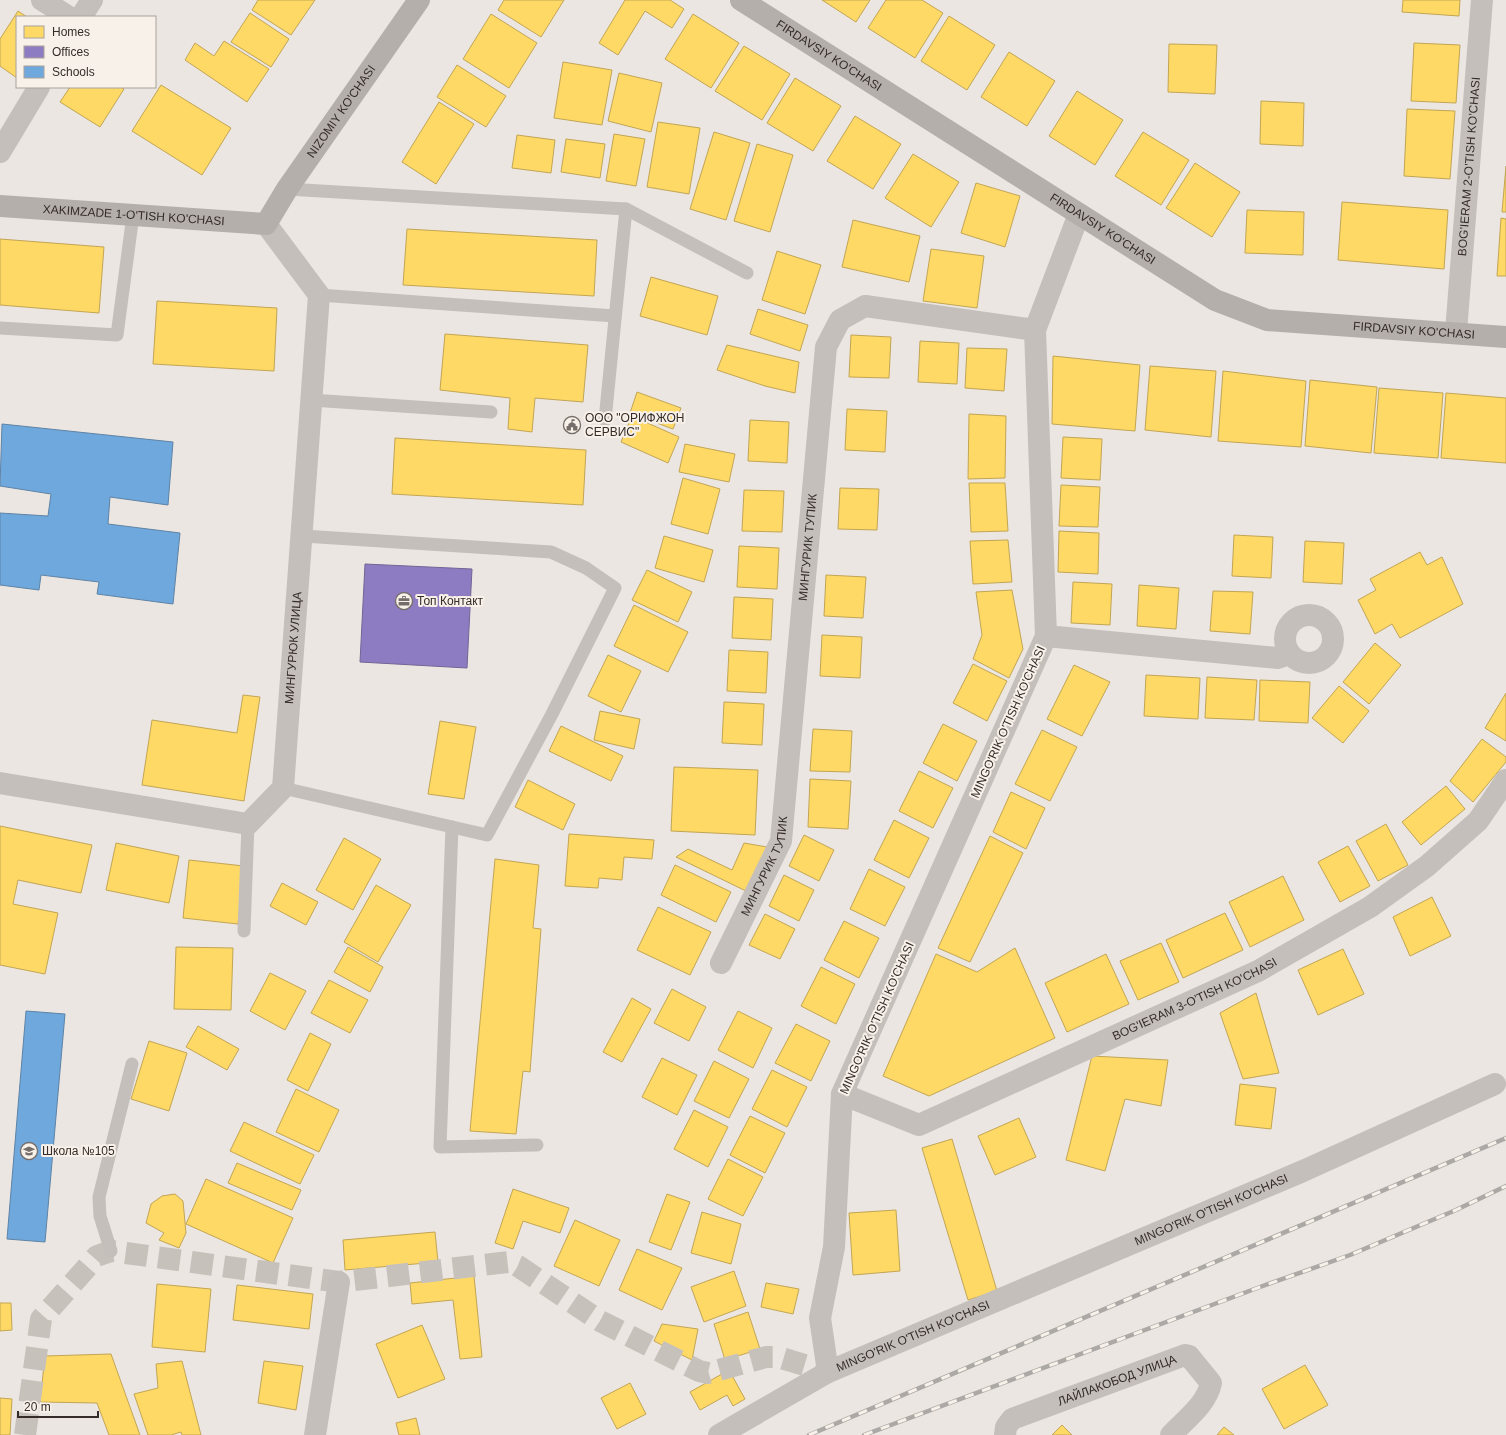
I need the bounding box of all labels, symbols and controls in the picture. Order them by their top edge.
legend [16,16,156,88]
street label: FIRDAVSIY KO'CHASI [774,17,884,94]
text: Homes [52,25,90,39]
text: Offices [52,45,89,59]
street label: NIZOMIY KO'CHASI [304,63,378,160]
text: Schools [52,65,95,79]
street label: BOG'IERAM 2-O'TISH KO'CHASI [1455,76,1483,257]
street label: FIRDAVSIY KO'CHASI [1047,190,1158,267]
street label: XAKIMZADE 1-O'TISH KO'CHASI [42,202,225,228]
street label: FIRDAVSIY KO'CHASI [1353,319,1475,342]
place label: ООО "ОРИФЖОН СЕРВИС" [585,411,685,439]
public building icon: ООО "ОРИФЖОН СЕРВИС" [562,415,582,435]
street label: МИНГУРИК ТУПИК [796,493,820,601]
street label: МИНГУРЮК УЛИЦА [282,591,304,705]
office icon: Топ Контакт [394,591,414,611]
place label: Топ Контакт [417,594,484,608]
street label: MINGO'RIK O'TISH KO'CHASI [968,644,1048,800]
street label: МИНГУРИК ТУПИК [738,816,790,918]
street label: MINGO'RIK O'TISH KO'CHASI [837,940,917,1096]
street label: BOG'IERAM 3-O'TISH KO'CHASI [1110,955,1279,1043]
school or university icon: Школа №105 [19,1141,39,1161]
place label: Школа №105 [42,1144,115,1158]
street label: MINGO'RIK O'TISH KO'CHASI [1133,1171,1290,1248]
street label: MINGO'RIK O'TISH KO'CHASI [834,1297,992,1375]
street label: ЛАЙЛАКОБОД УЛИЦА [1056,1352,1178,1409]
scale bar [18,1393,98,1419]
text: 20 m [24,1400,51,1414]

